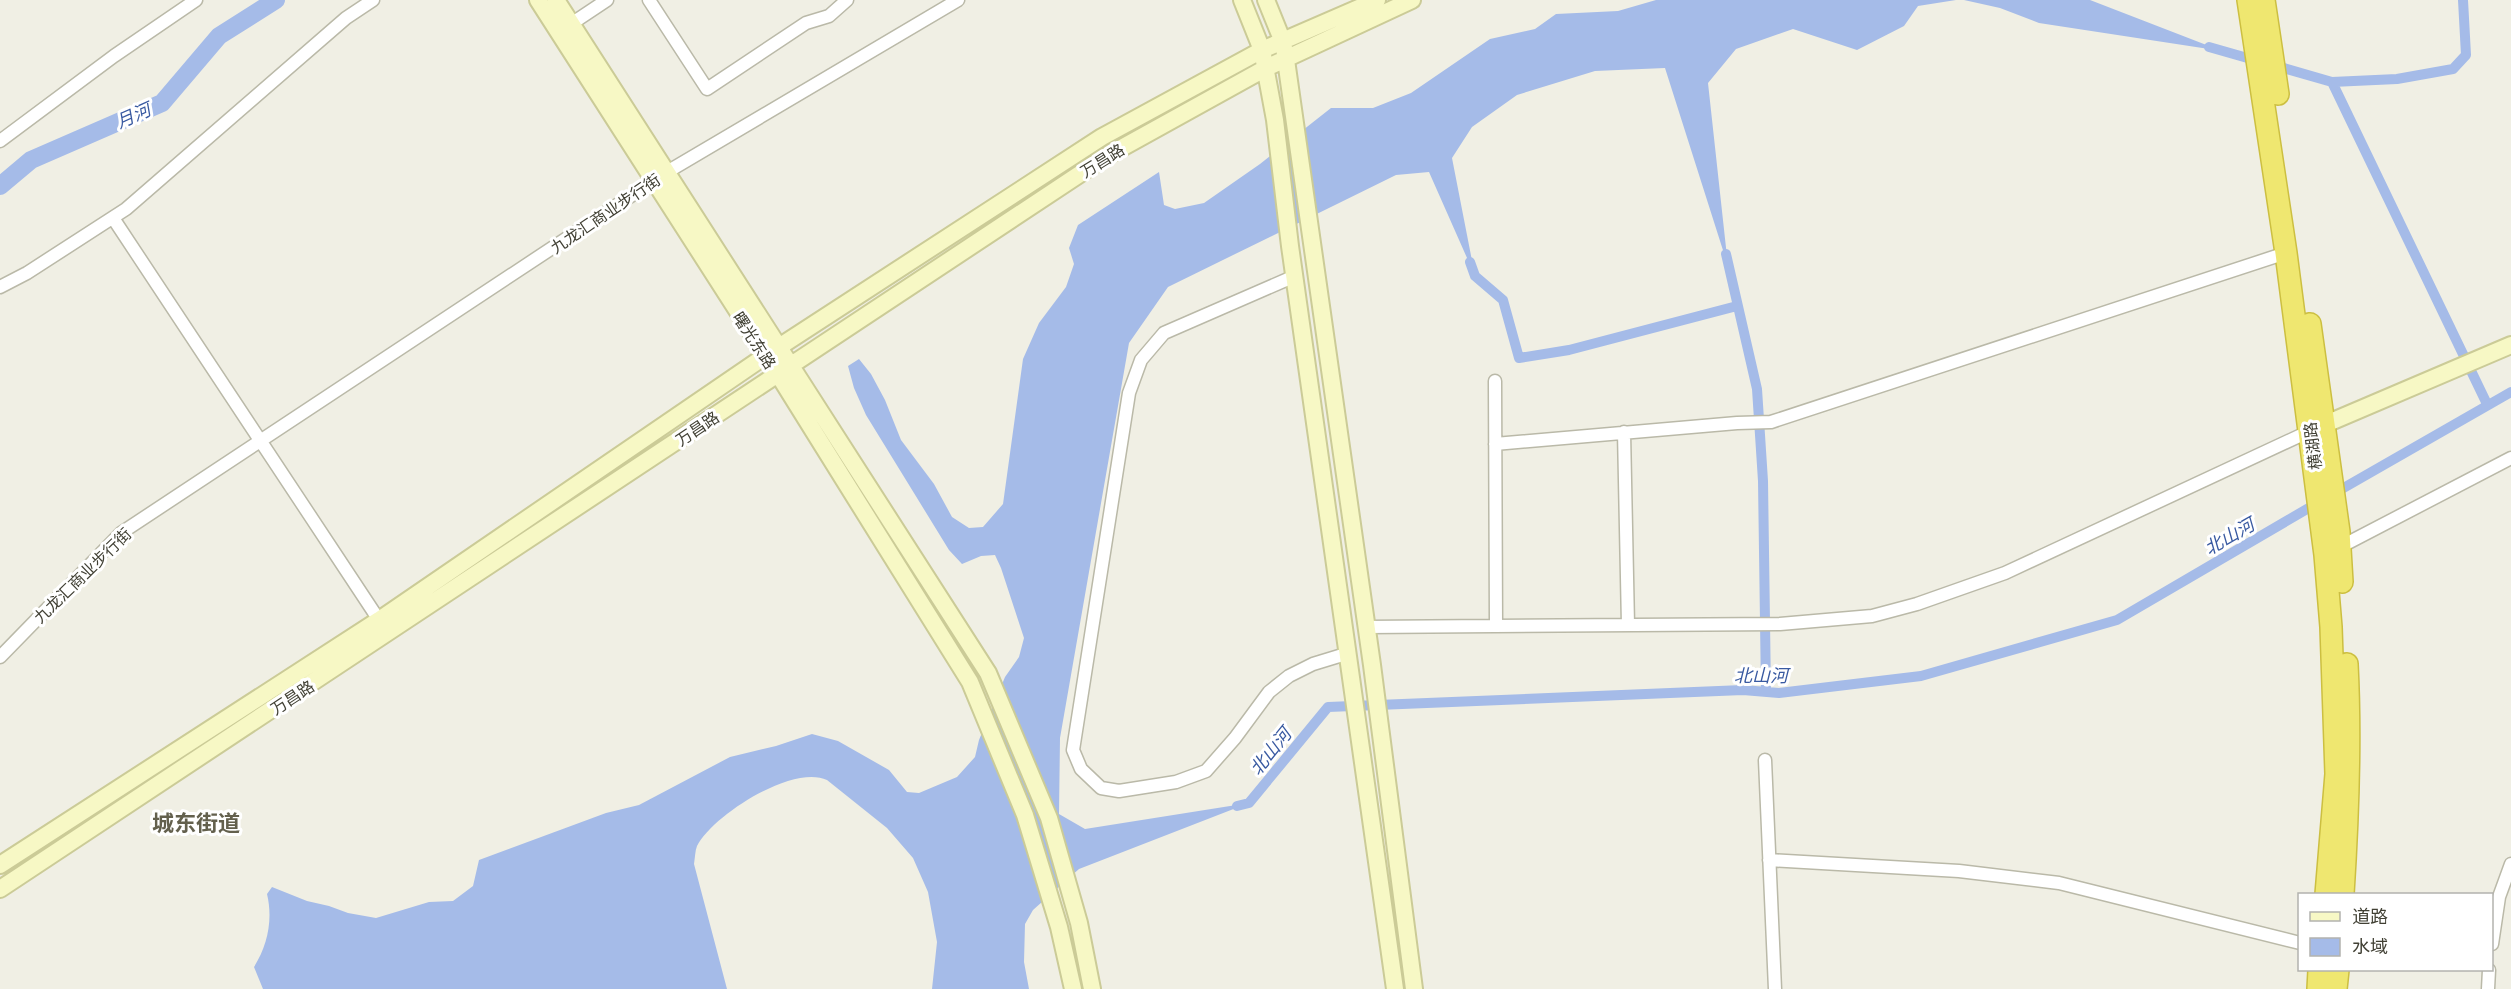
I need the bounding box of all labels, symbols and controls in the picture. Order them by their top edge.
water label: 月河 [112,96,157,132]
street label: 万昌路 [1077,139,1127,181]
street label: 九龙汇商业步行街 [547,169,663,257]
street label: 曙光东路 [730,308,780,372]
street label: 万昌路 [672,407,722,449]
street label: 横湖路 [2300,421,2324,471]
water label: 北山河 [2200,511,2260,559]
street label: 九龙汇商业步行街 [29,524,135,626]
water label: 北山河 [1734,664,1791,686]
street label: 万昌路 [267,676,317,718]
water label: 北山河 [1244,721,1297,779]
district label: 城东街道 [152,809,240,836]
legend [2298,893,2493,971]
text: 道路 [2352,905,2388,927]
text: 水域 [2352,935,2388,957]

